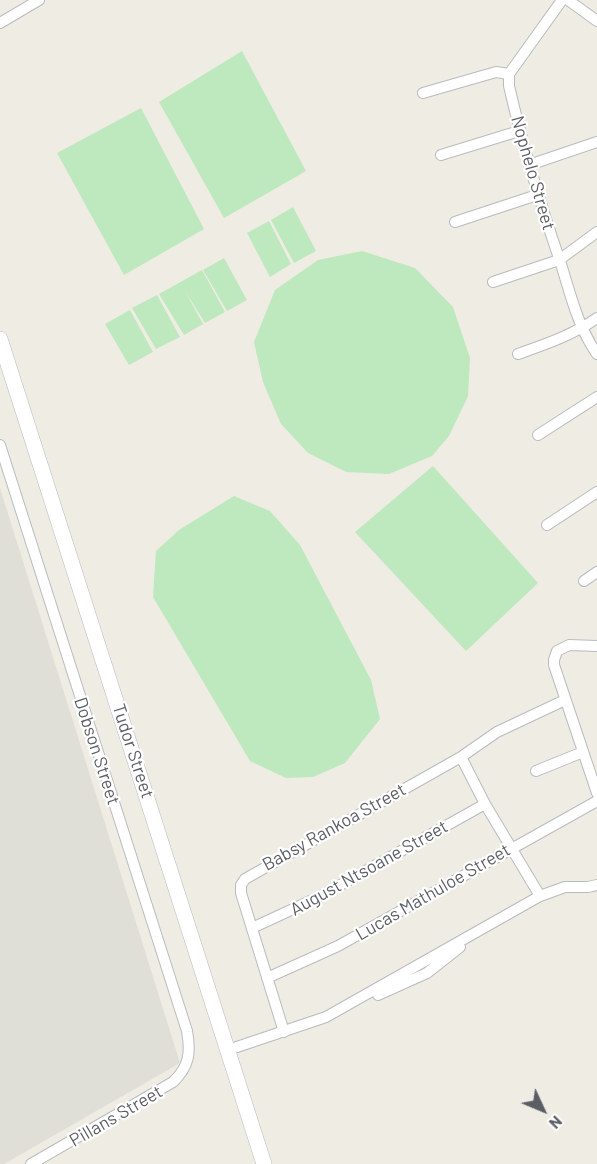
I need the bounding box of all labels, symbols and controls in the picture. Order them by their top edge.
street label: Nophelo Street [506,113,560,233]
street label: Dobson Street [69,695,125,807]
street label: Tudor Street [108,701,158,801]
street label: Babsy Rankoa Street [259,779,409,875]
street label: August Ntsoane Street [286,816,452,920]
street label: Lucas Mathuloe Street [352,839,514,945]
north arrow [513,1080,573,1140]
street label: Pillans Street [66,1081,166,1151]
text: N [546,1112,567,1133]

